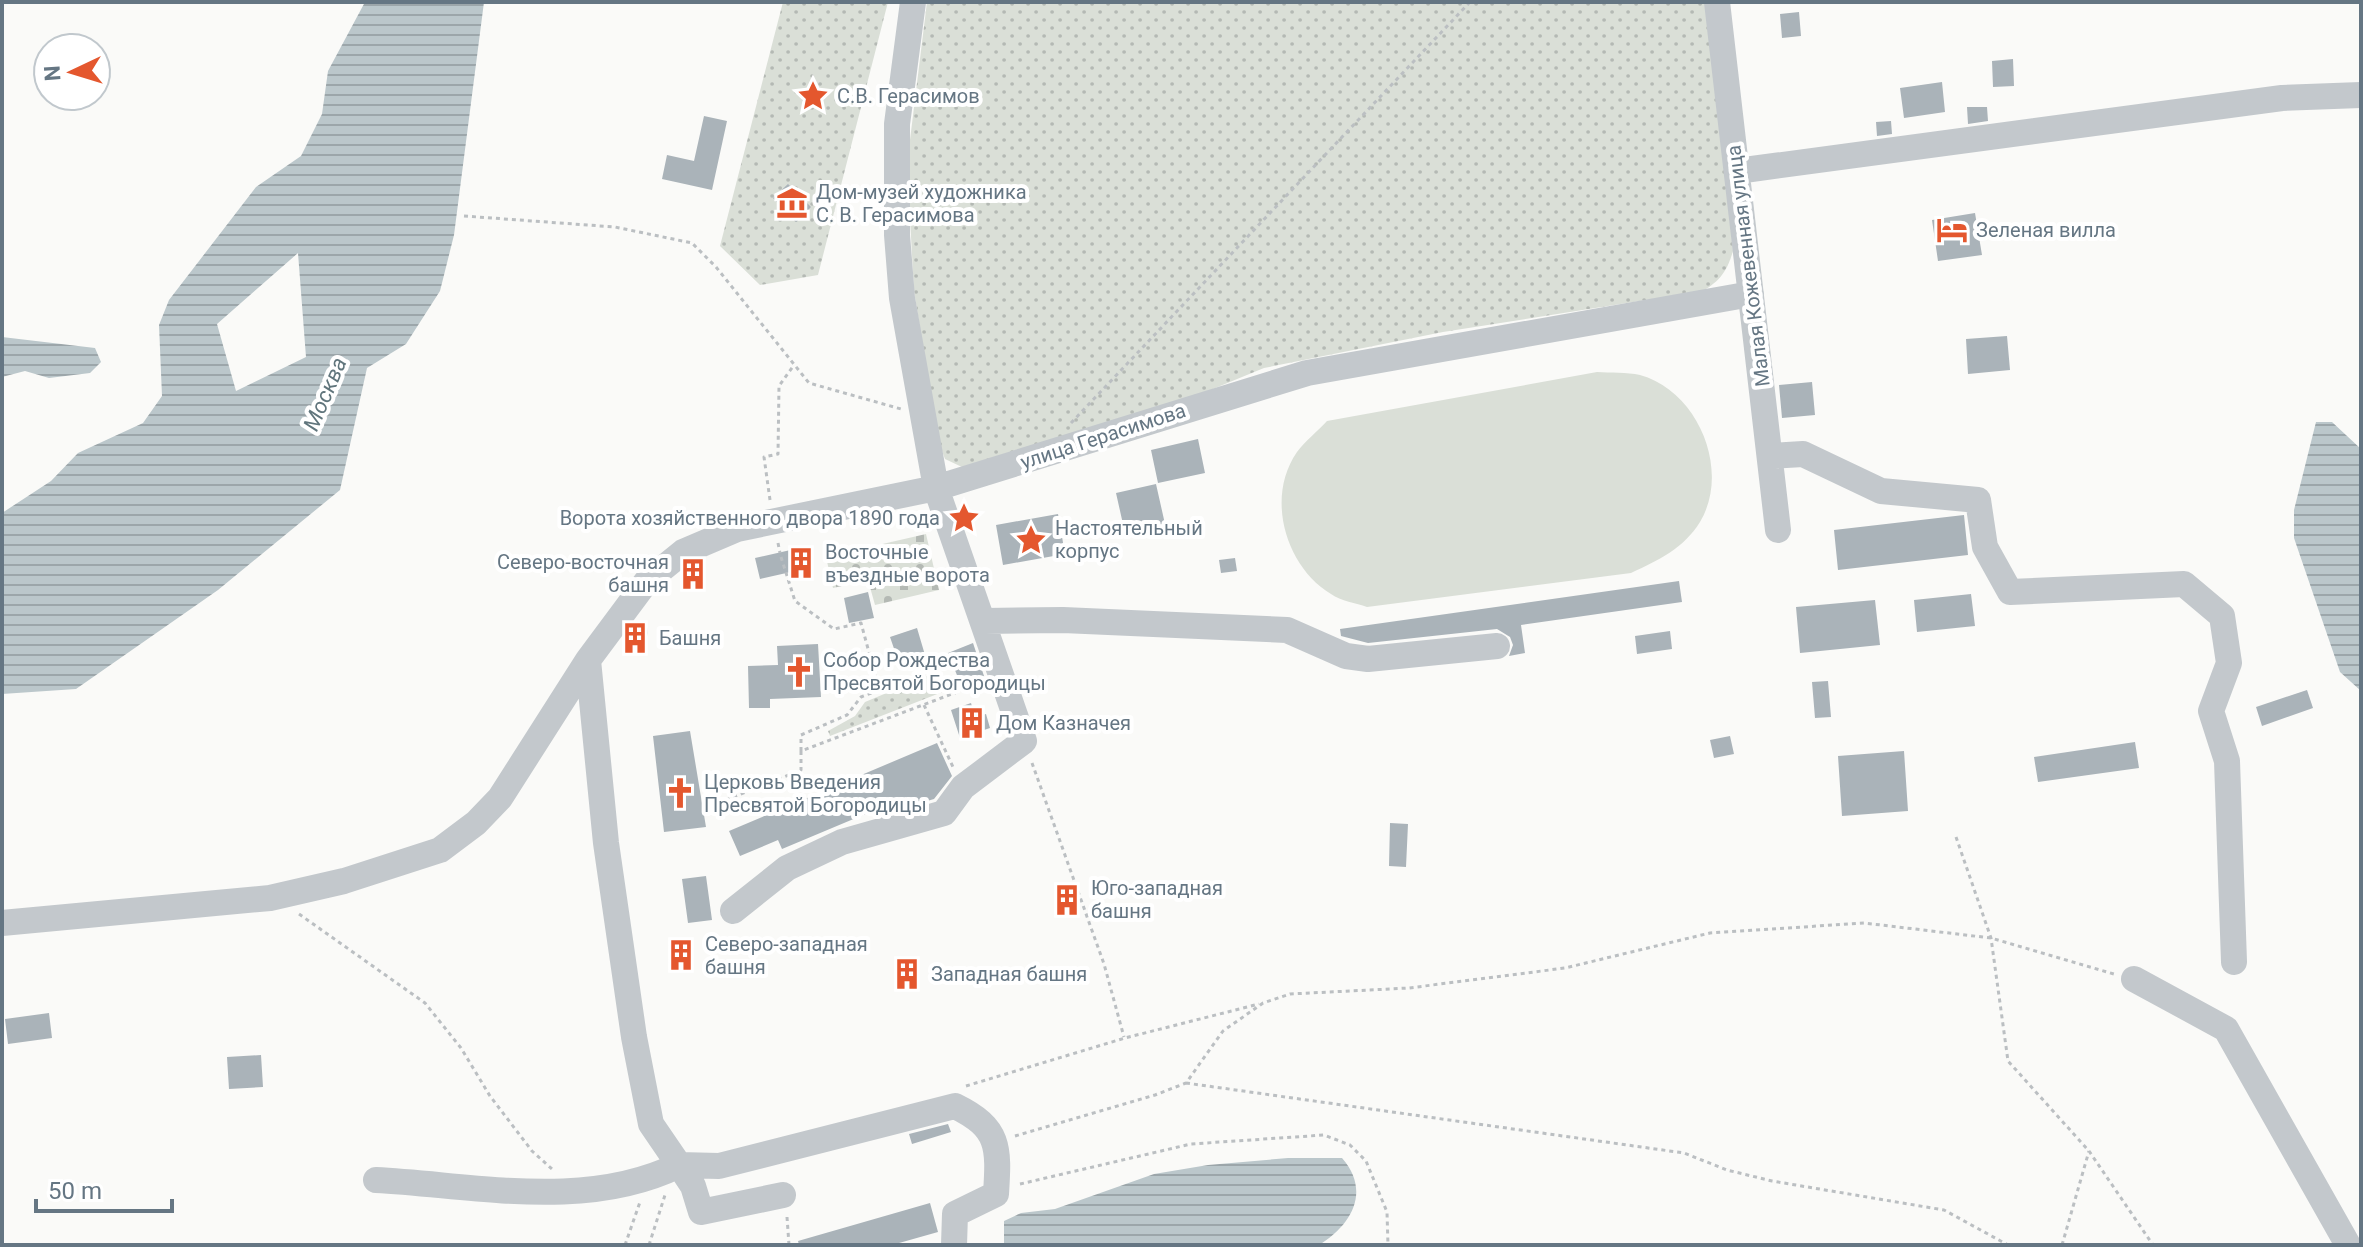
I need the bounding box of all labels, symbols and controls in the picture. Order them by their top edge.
north arrow [32,32,112,112]
text: N [40,65,66,82]
place icon: С.В. Герасимов [796,79,830,113]
place label: С.В. Герасимов [837,84,980,108]
street label: Малая Кожевенная улица [1721,144,1775,388]
place label: Дом-музей художника С. В. Герасимова [816,180,1027,227]
museum icon: Дом-музей художника С. В. Герасимова [775,186,809,220]
hotel icon: Зеленая вилла [1935,213,1969,247]
place label: Зеленая вилла [1976,218,2116,242]
water label: Москва [298,354,352,434]
street label: улица Герасимова [1017,398,1189,474]
place icon: Ворота хозяйственного двора 1890 года [947,501,981,535]
place label: Ворота хозяйственного двора 1890 года [560,506,940,530]
place label: Настоятельный корпус [1055,516,1203,563]
place icon: Настоятельный корпус [1014,523,1048,557]
place label: Восточные въездные ворота [825,540,990,587]
building icon: Восточные въездные ворота [784,546,818,580]
place label: Северо-восточная башня [497,550,669,597]
building icon: Северо-восточная башня [676,557,710,591]
building icon: Башня [618,621,652,655]
place label: Башня [659,626,721,650]
place label: Собор Рождества Пресвятой Богородицы [823,648,1046,695]
church icon: Собор Рождества Пресвятой Богородицы [782,655,816,689]
building icon: Дом Казначея [955,706,989,740]
place label: Дом Казначея [996,711,1131,735]
place label: Церковь Введения Пресвятой Богородицы [704,770,927,817]
church icon: Церковь Введения Пресвятой Богородицы [663,776,697,810]
place label: Юго-западная башня [1091,876,1223,923]
building icon: Юго-западная башня [1050,883,1084,917]
place label: Северо-западная башня [705,932,868,979]
building icon: Северо-западная башня [664,938,698,972]
building icon: Западная башня [890,957,924,991]
place label: Западная башня [931,962,1087,986]
scale bar [36,1163,172,1213]
text: 50 m [48,1177,102,1205]

